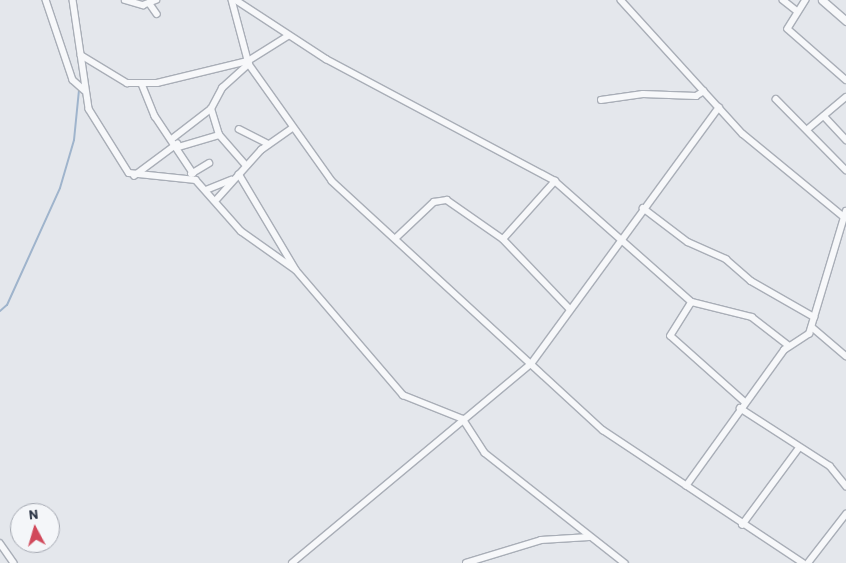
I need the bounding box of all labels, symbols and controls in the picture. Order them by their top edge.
north arrow [10,503,60,553]
text: N [28,505,39,523]

